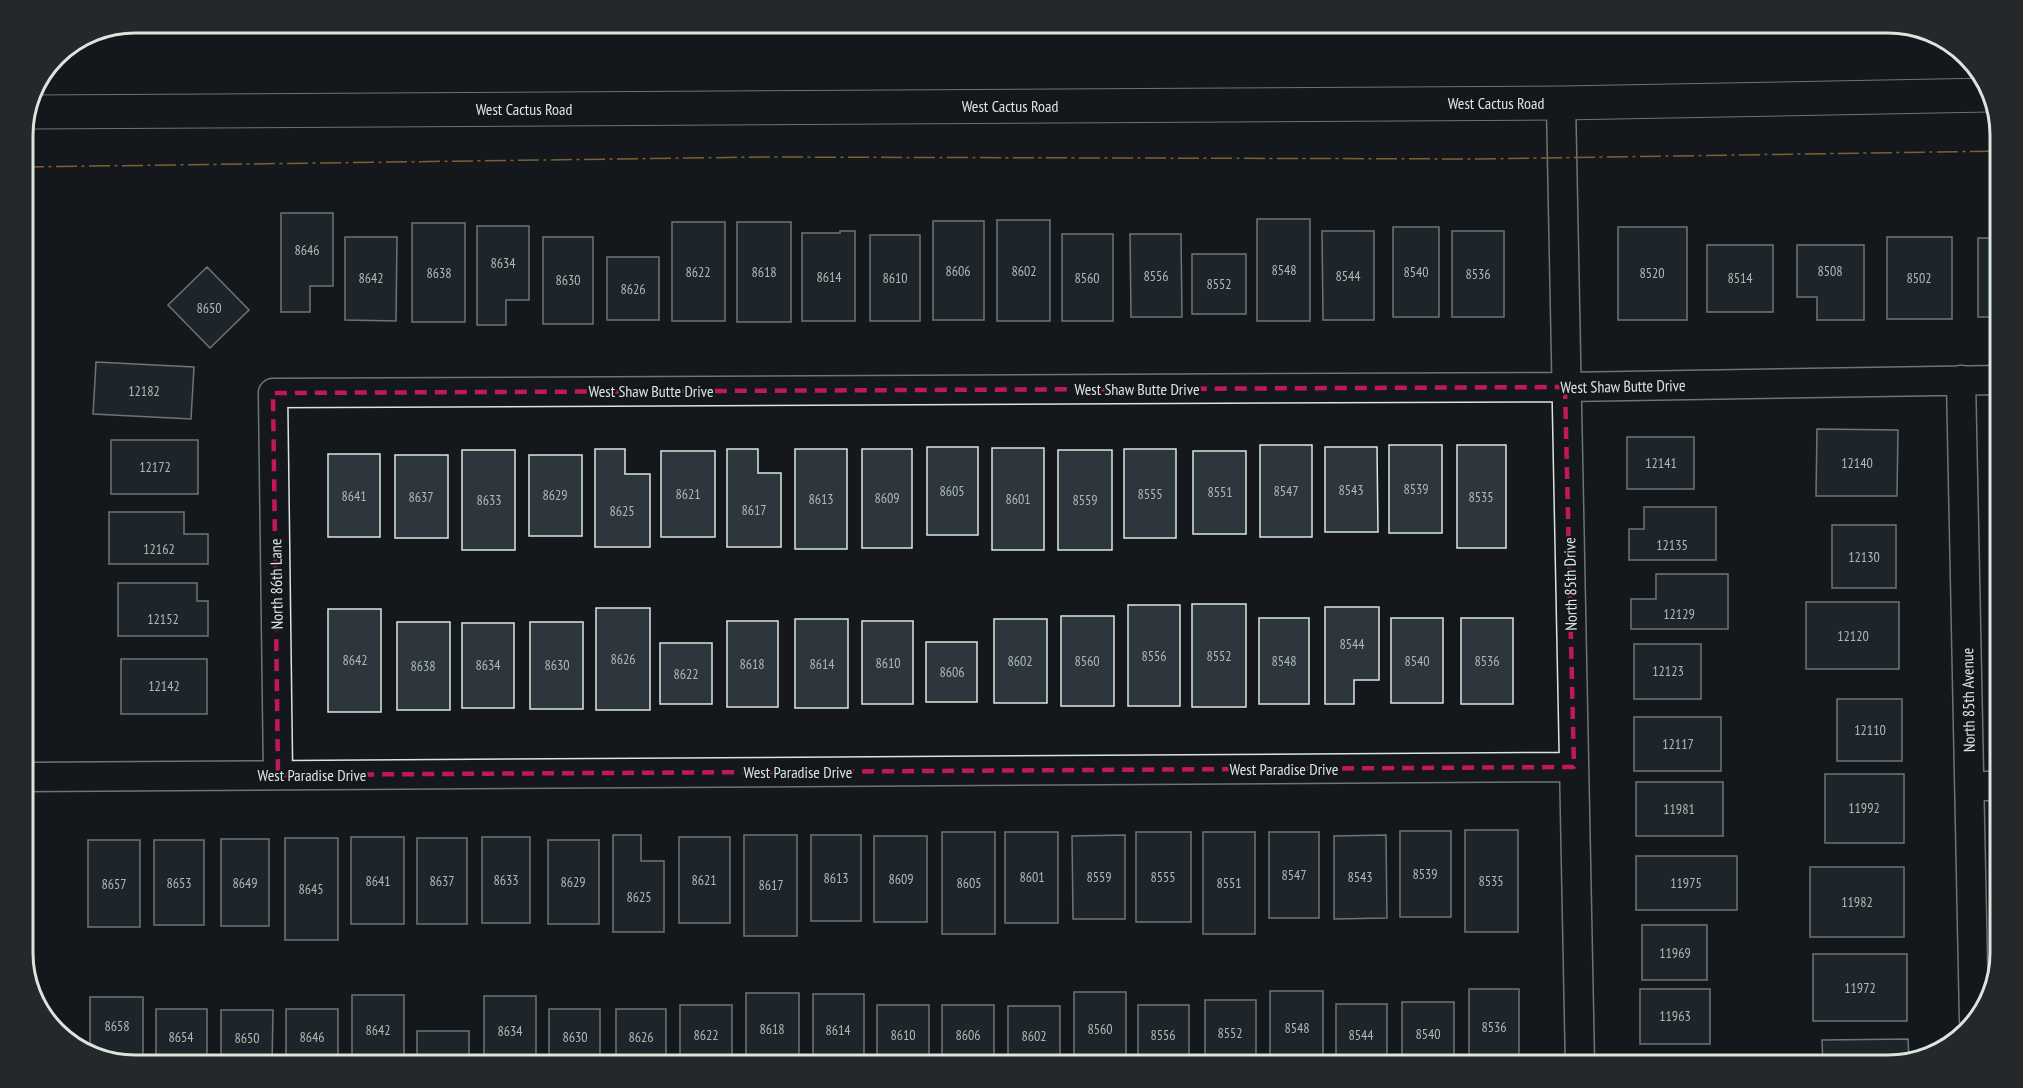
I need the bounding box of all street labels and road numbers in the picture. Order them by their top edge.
street label: West Cactus Road [1448,93,1544,113]
street label: West Cactus Road [962,96,1058,116]
street label: West Cactus Road [476,99,572,119]
street label: West Shaw Butte Drive [1560,375,1686,397]
street label: West Shaw Butte Drive [1074,379,1200,399]
street label: West Shaw Butte Drive [588,381,714,401]
street label: North 85th Drive [1559,537,1581,631]
street label: North 86th Lane [265,538,287,630]
street label: North 85th Avenue [1957,648,1979,752]
street label: West Paradise Drive [1230,759,1338,779]
street label: West Paradise Drive [744,762,852,782]
street label: West Paradise Drive [258,765,366,785]

